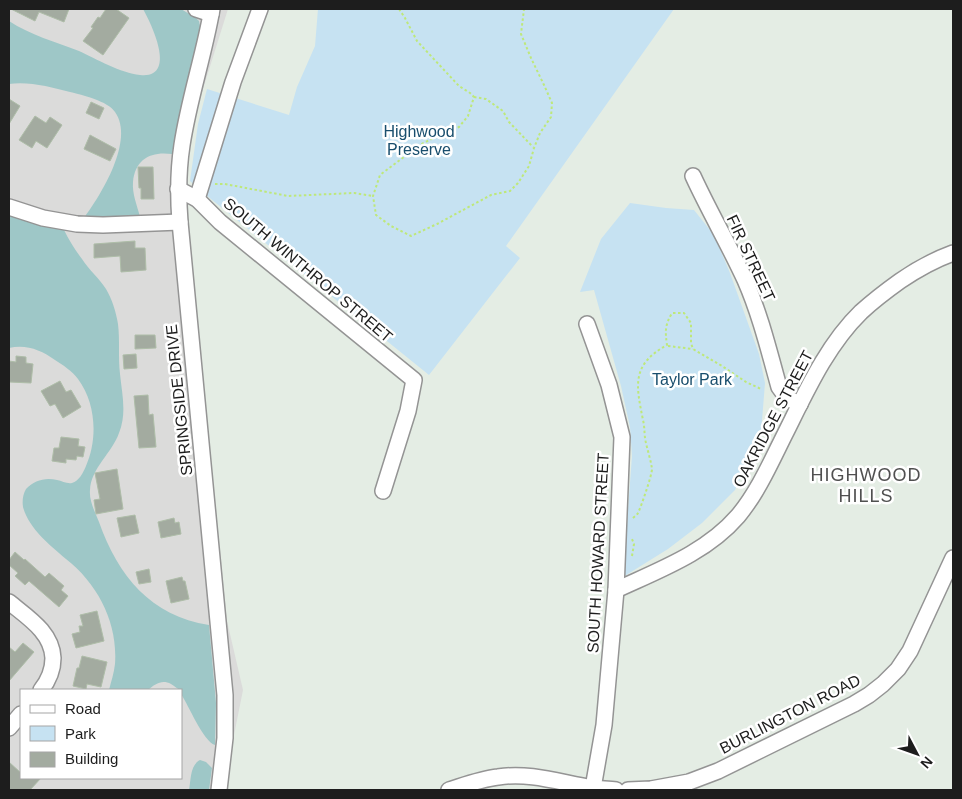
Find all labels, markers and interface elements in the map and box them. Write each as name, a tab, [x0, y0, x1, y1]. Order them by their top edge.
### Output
park label: Highwood Preserve	[383, 123, 455, 158]
street label: SOUTH WINTHROP STREET	[220, 194, 396, 346]
street label: FIR STREET	[724, 212, 779, 304]
street label: SPRINGSIDE DRIVE	[163, 324, 195, 476]
street label: OAKRIDGE STREET	[730, 348, 816, 490]
park label: Taylor Park	[652, 371, 733, 388]
street label: SOUTH HOWARD STREET	[584, 452, 612, 653]
district label: HIGHWOOD HILLS	[811, 465, 922, 506]
street label: BURLINGTON ROAD	[717, 671, 863, 757]
legend	[20, 689, 182, 779]
text: Road	[65, 700, 101, 717]
text: Park	[65, 725, 96, 742]
north arrow	[892, 729, 942, 779]
text: Building	[65, 750, 118, 767]
text: N	[917, 753, 936, 772]

